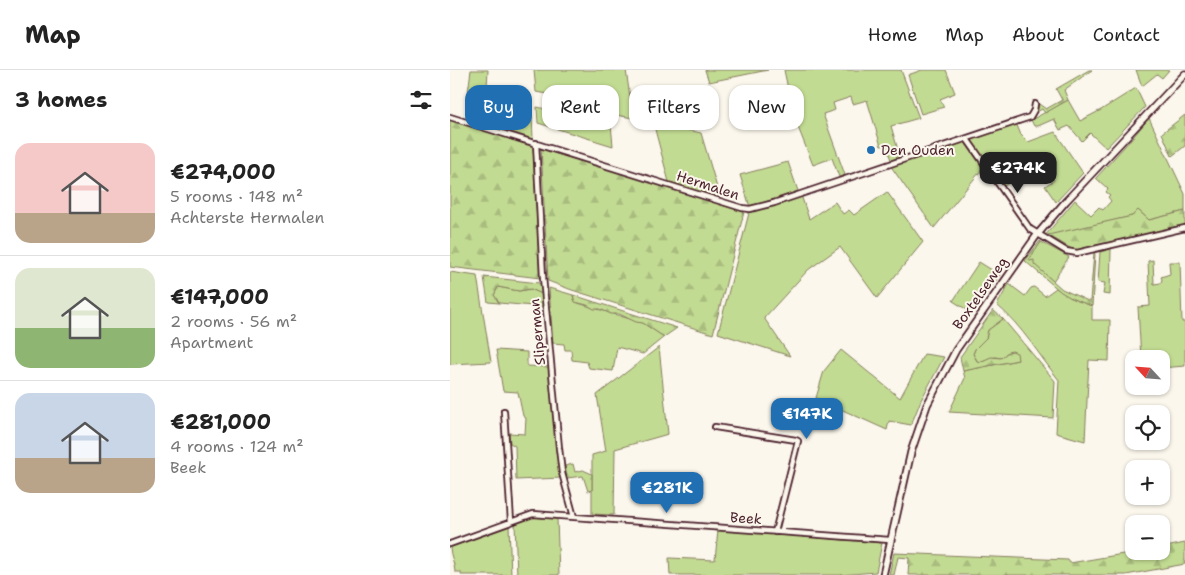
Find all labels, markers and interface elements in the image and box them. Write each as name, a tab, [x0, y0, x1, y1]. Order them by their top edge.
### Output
text: Map	[25, 19, 81, 51]
text: Home	[868, 23, 917, 47]
text: Map	[945, 23, 984, 47]
text: About	[1012, 23, 1065, 47]
text: Contact	[1093, 23, 1160, 47]
chip: Buy	[465, 85, 532, 130]
chip: Rent	[542, 85, 619, 130]
chip: Filters	[629, 85, 719, 130]
chip: New	[729, 85, 804, 130]
text: 3 homes	[15, 86, 107, 114]
icon: filters	[407, 86, 435, 114]
place label: Den Ouden	[881, 141, 955, 159]
marker: Den Ouden	[865, 144, 877, 156]
pin: €274K	[983, 152, 1053, 194]
text: €274K	[991, 157, 1045, 178]
text: €274,000	[170, 158, 276, 186]
icon: home	[55, 163, 115, 223]
street label: Hermalen	[674, 166, 742, 204]
text: 5 rooms · 148 m²	[170, 186, 303, 207]
text: Achterste Hermalen	[170, 207, 324, 228]
street label: Boxtelseweg	[948, 253, 1012, 333]
text: €147,000	[170, 283, 269, 311]
icon: home	[55, 288, 115, 348]
street label: Sliperman	[525, 298, 549, 366]
text: 2 rooms · 56 m²	[170, 311, 297, 332]
text: Apartment	[170, 332, 253, 353]
north arrow	[1125, 350, 1170, 395]
map controls	[1125, 350, 1170, 560]
pin: €147K	[772, 398, 842, 440]
text: €147K	[782, 403, 832, 424]
button: locate	[1125, 405, 1170, 450]
text: €281,000	[170, 408, 271, 436]
icon: home	[55, 413, 115, 473]
text: 4 rooms · 124 m²	[170, 436, 304, 457]
text: Beek	[170, 457, 206, 478]
button: +	[1125, 460, 1170, 505]
pin: €281K	[632, 472, 702, 514]
text: €281K	[641, 477, 693, 498]
street label: Beek	[730, 508, 762, 528]
button: −	[1125, 515, 1170, 560]

